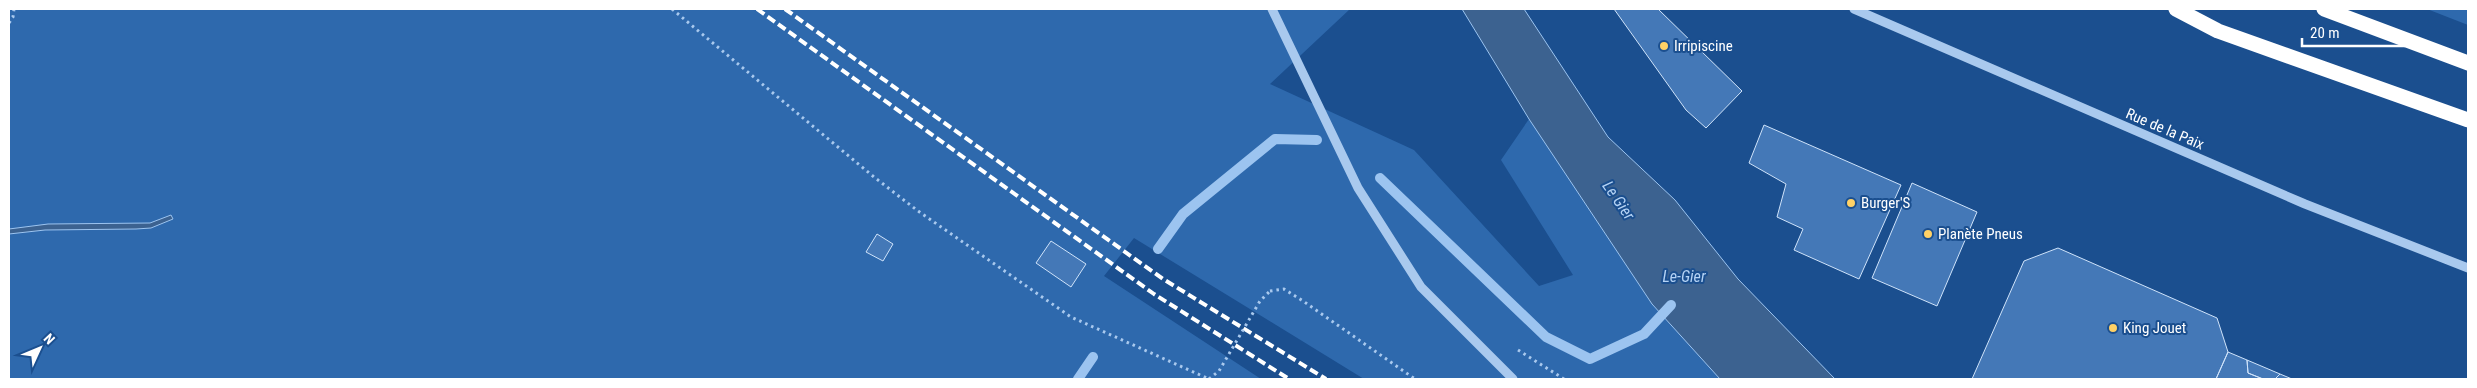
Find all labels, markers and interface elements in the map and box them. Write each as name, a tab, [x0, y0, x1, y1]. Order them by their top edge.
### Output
scale bar	[2302, 15, 2404, 47]
text: 20 m	[2310, 24, 2340, 42]
place label: Irripiscine	[1674, 37, 1733, 55]
marker: Irripiscine	[1658, 40, 1670, 52]
street label: Rue de la Paix	[2123, 104, 2207, 154]
water label: Le Gier	[1598, 177, 1639, 224]
place label: Burger'S	[1861, 194, 1911, 212]
marker: Burger'S	[1845, 197, 1857, 209]
place label: Planète Pneus	[1938, 225, 2023, 243]
marker: Planète Pneus	[1922, 228, 1934, 240]
water label: Le-Gier	[1662, 267, 1707, 286]
place label: King Jouet	[2123, 319, 2186, 337]
marker: King Jouet	[2107, 322, 2119, 334]
north arrow	[15, 323, 65, 373]
text: N	[41, 330, 58, 348]

